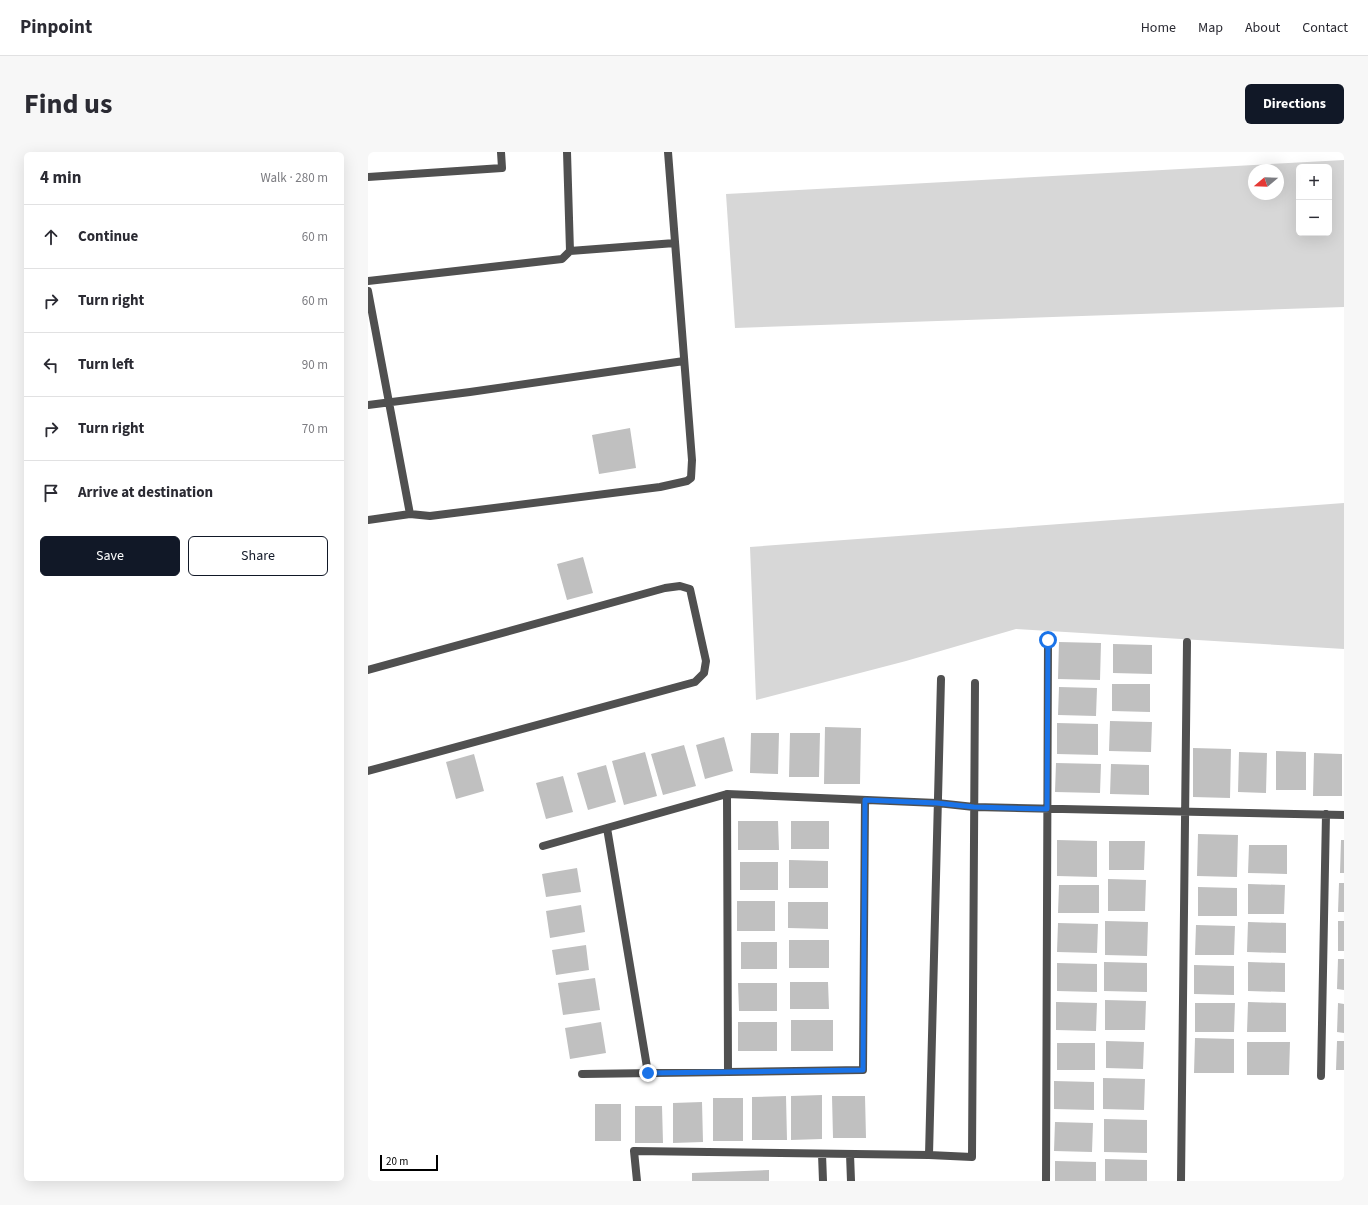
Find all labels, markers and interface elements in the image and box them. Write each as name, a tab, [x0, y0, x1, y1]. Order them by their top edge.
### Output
text: Pinpoint	[20, 14, 92, 41]
text: Home	[1141, 18, 1176, 38]
text: Map	[1198, 18, 1223, 38]
text: About	[1245, 18, 1280, 38]
text: Contact	[1302, 18, 1348, 38]
text: Find us	[24, 84, 112, 124]
button: Directions	[1245, 84, 1344, 124]
north arrow	[1248, 164, 1284, 200]
map controls	[1296, 164, 1332, 236]
button: +	[1296, 164, 1332, 200]
text: 4 min	[40, 166, 81, 190]
text: Walk · 280 m	[260, 169, 328, 187]
button: −	[1296, 200, 1332, 236]
icon: ahead	[40, 226, 62, 248]
text: Continue	[78, 226, 138, 247]
text: 60 m	[302, 228, 328, 246]
icon: right	[40, 290, 62, 312]
text: Turn right	[78, 290, 144, 311]
text: 60 m	[302, 292, 328, 310]
icon: left	[40, 354, 62, 376]
text: Turn left	[78, 354, 134, 375]
text: 90 m	[302, 356, 328, 374]
icon: right	[40, 418, 62, 440]
text: Turn right	[78, 418, 144, 439]
text: 70 m	[302, 420, 328, 438]
icon: arrive	[40, 482, 62, 504]
text: Arrive at destination	[78, 482, 213, 503]
button: Save	[40, 536, 180, 576]
button: Share	[188, 536, 328, 576]
route start	[1039, 631, 1057, 649]
route end	[639, 1064, 657, 1082]
scale bar	[380, 1153, 438, 1172]
text: 20 m	[386, 1154, 408, 1169]

